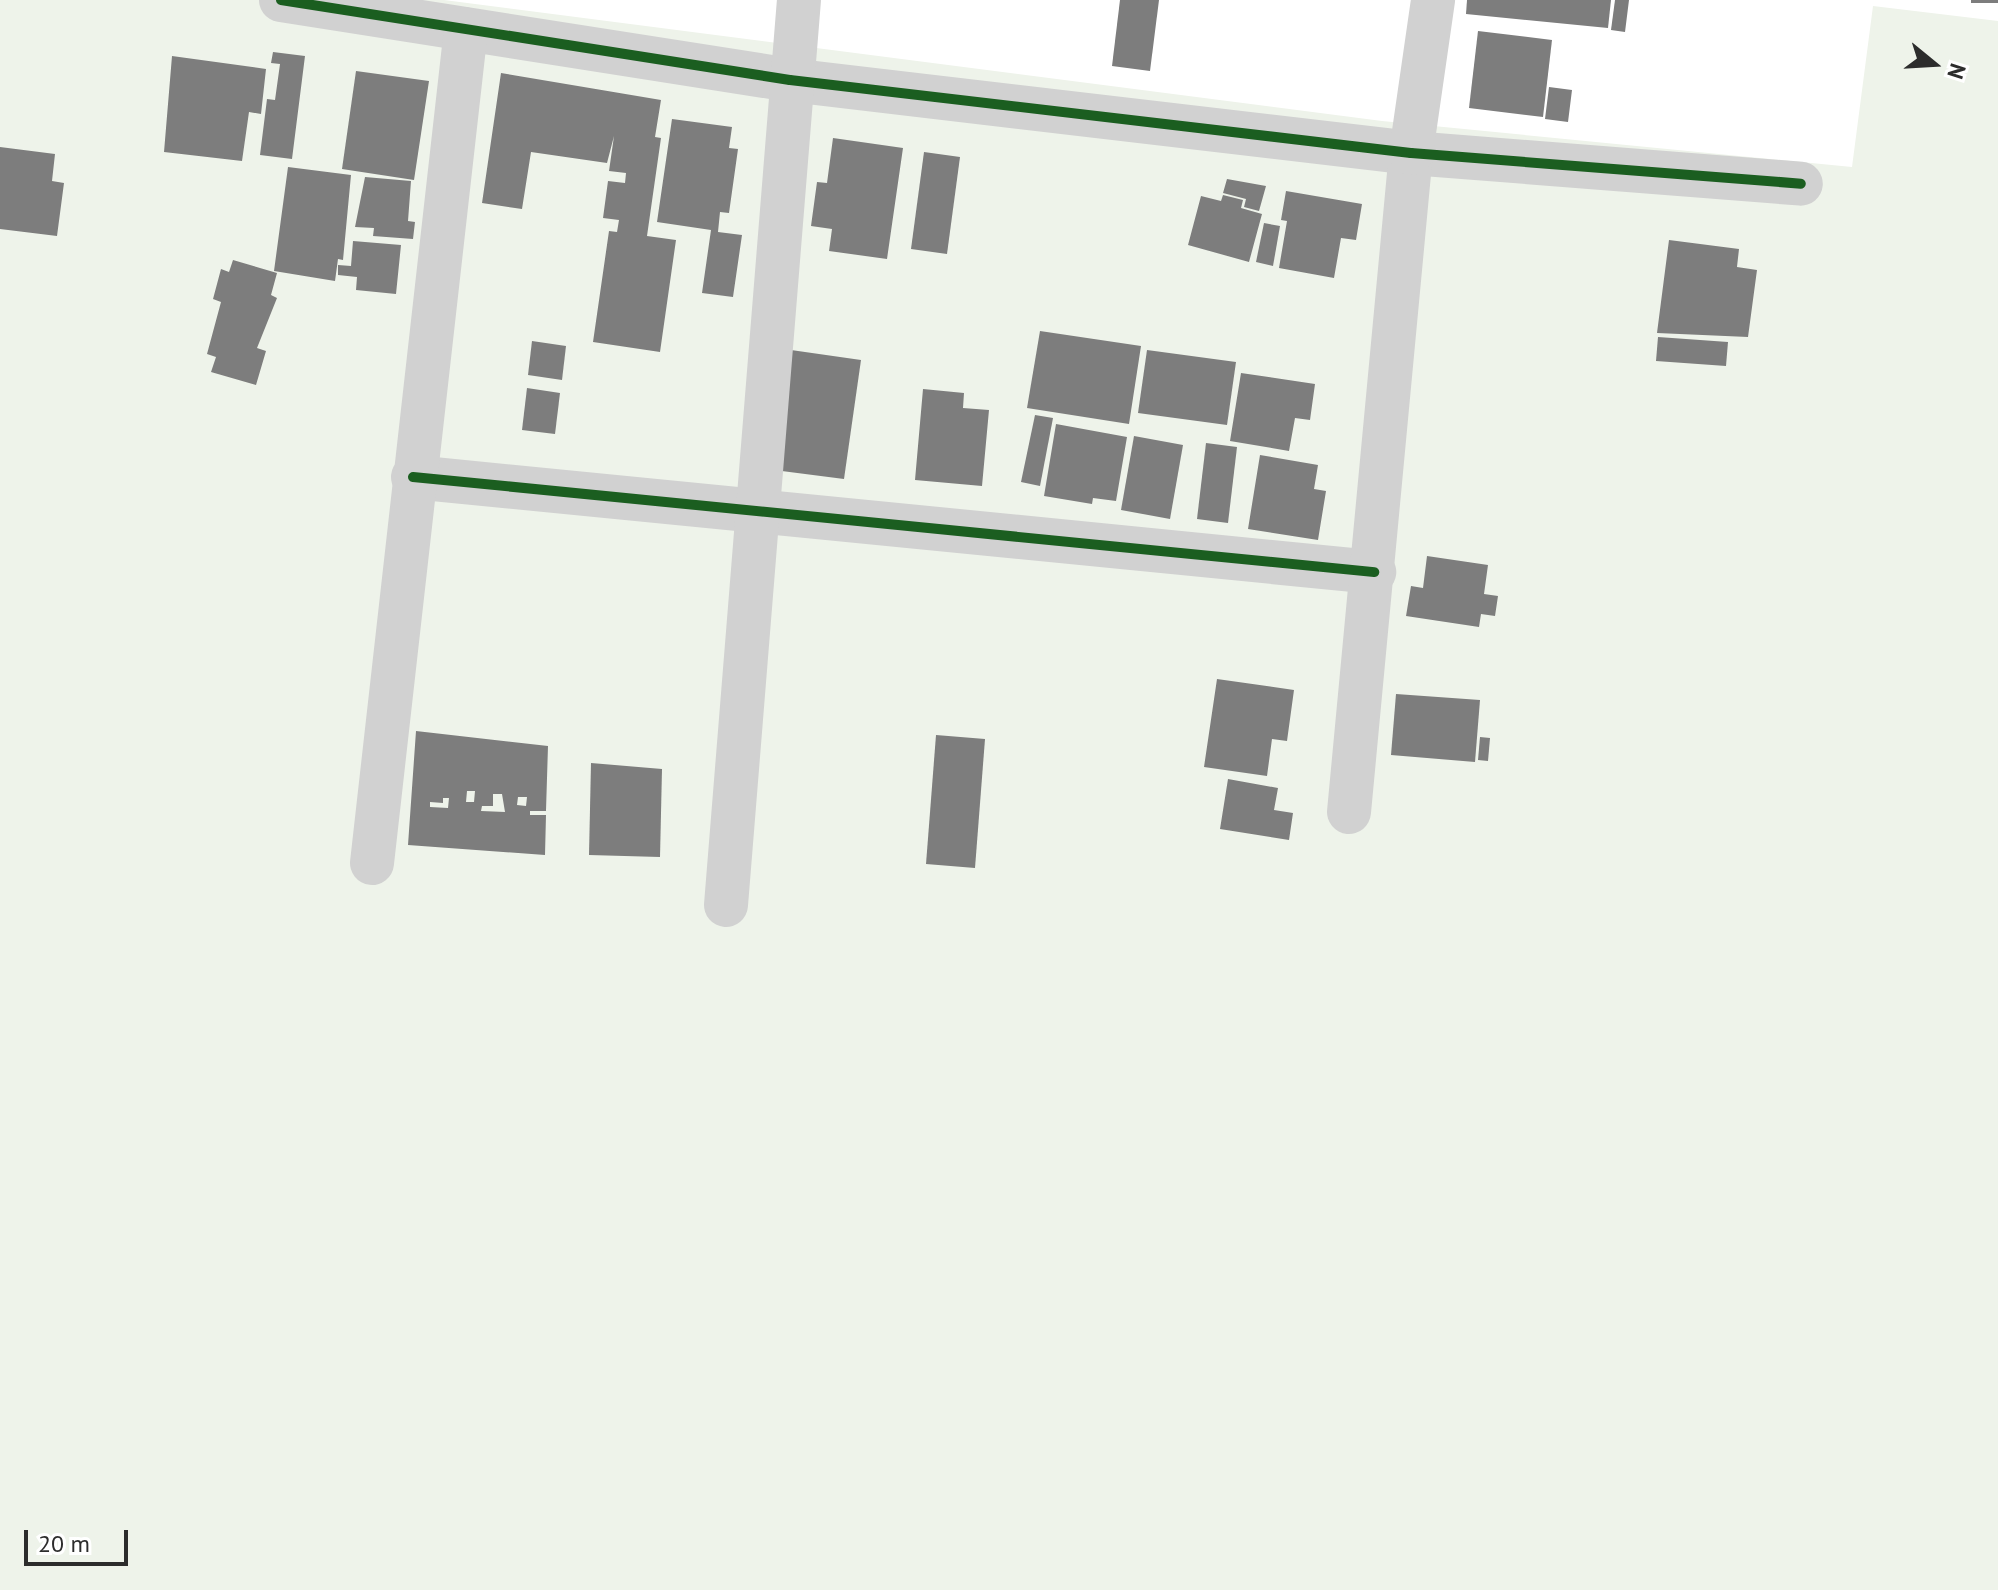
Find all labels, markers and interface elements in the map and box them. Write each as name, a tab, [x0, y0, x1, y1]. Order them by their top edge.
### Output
north arrow	[1894, 24, 1974, 104]
text: N	[1941, 60, 1972, 83]
scale bar	[28, 1514, 132, 1564]
text: 20 m	[38, 1528, 90, 1559]

